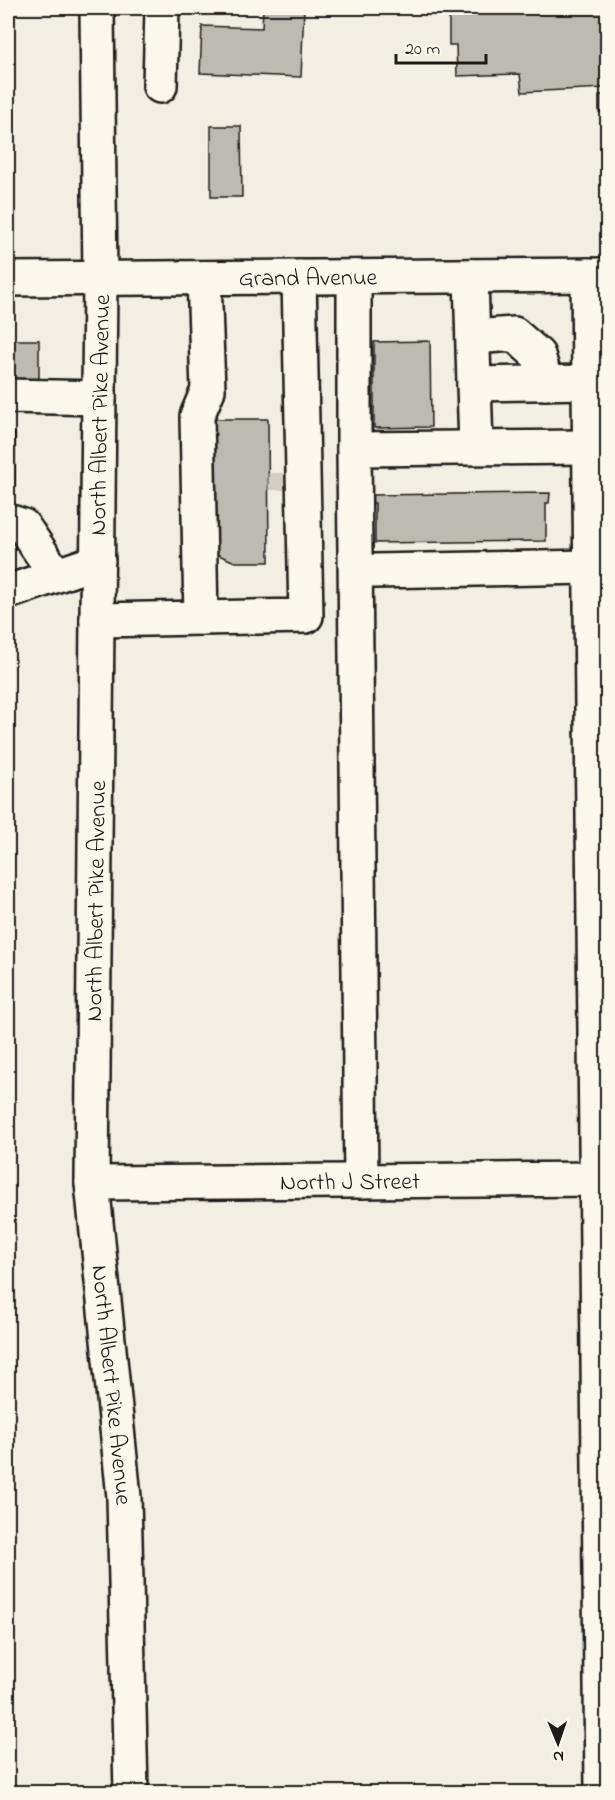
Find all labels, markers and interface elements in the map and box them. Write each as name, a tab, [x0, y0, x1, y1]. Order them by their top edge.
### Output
scale bar	[396, 27, 486, 65]
text: 20 m	[405, 37, 440, 63]
street label: Grand Avenue	[239, 262, 378, 297]
street label: North Albert Pike Avenue	[82, 294, 121, 536]
street label: North Albert Pike Avenue	[78, 780, 117, 1022]
street label: North J Street	[280, 1165, 420, 1202]
street label: North Albert Pike Avenue	[80, 1263, 139, 1506]
north arrow	[528, 1713, 588, 1773]
text: N	[552, 1744, 564, 1768]

